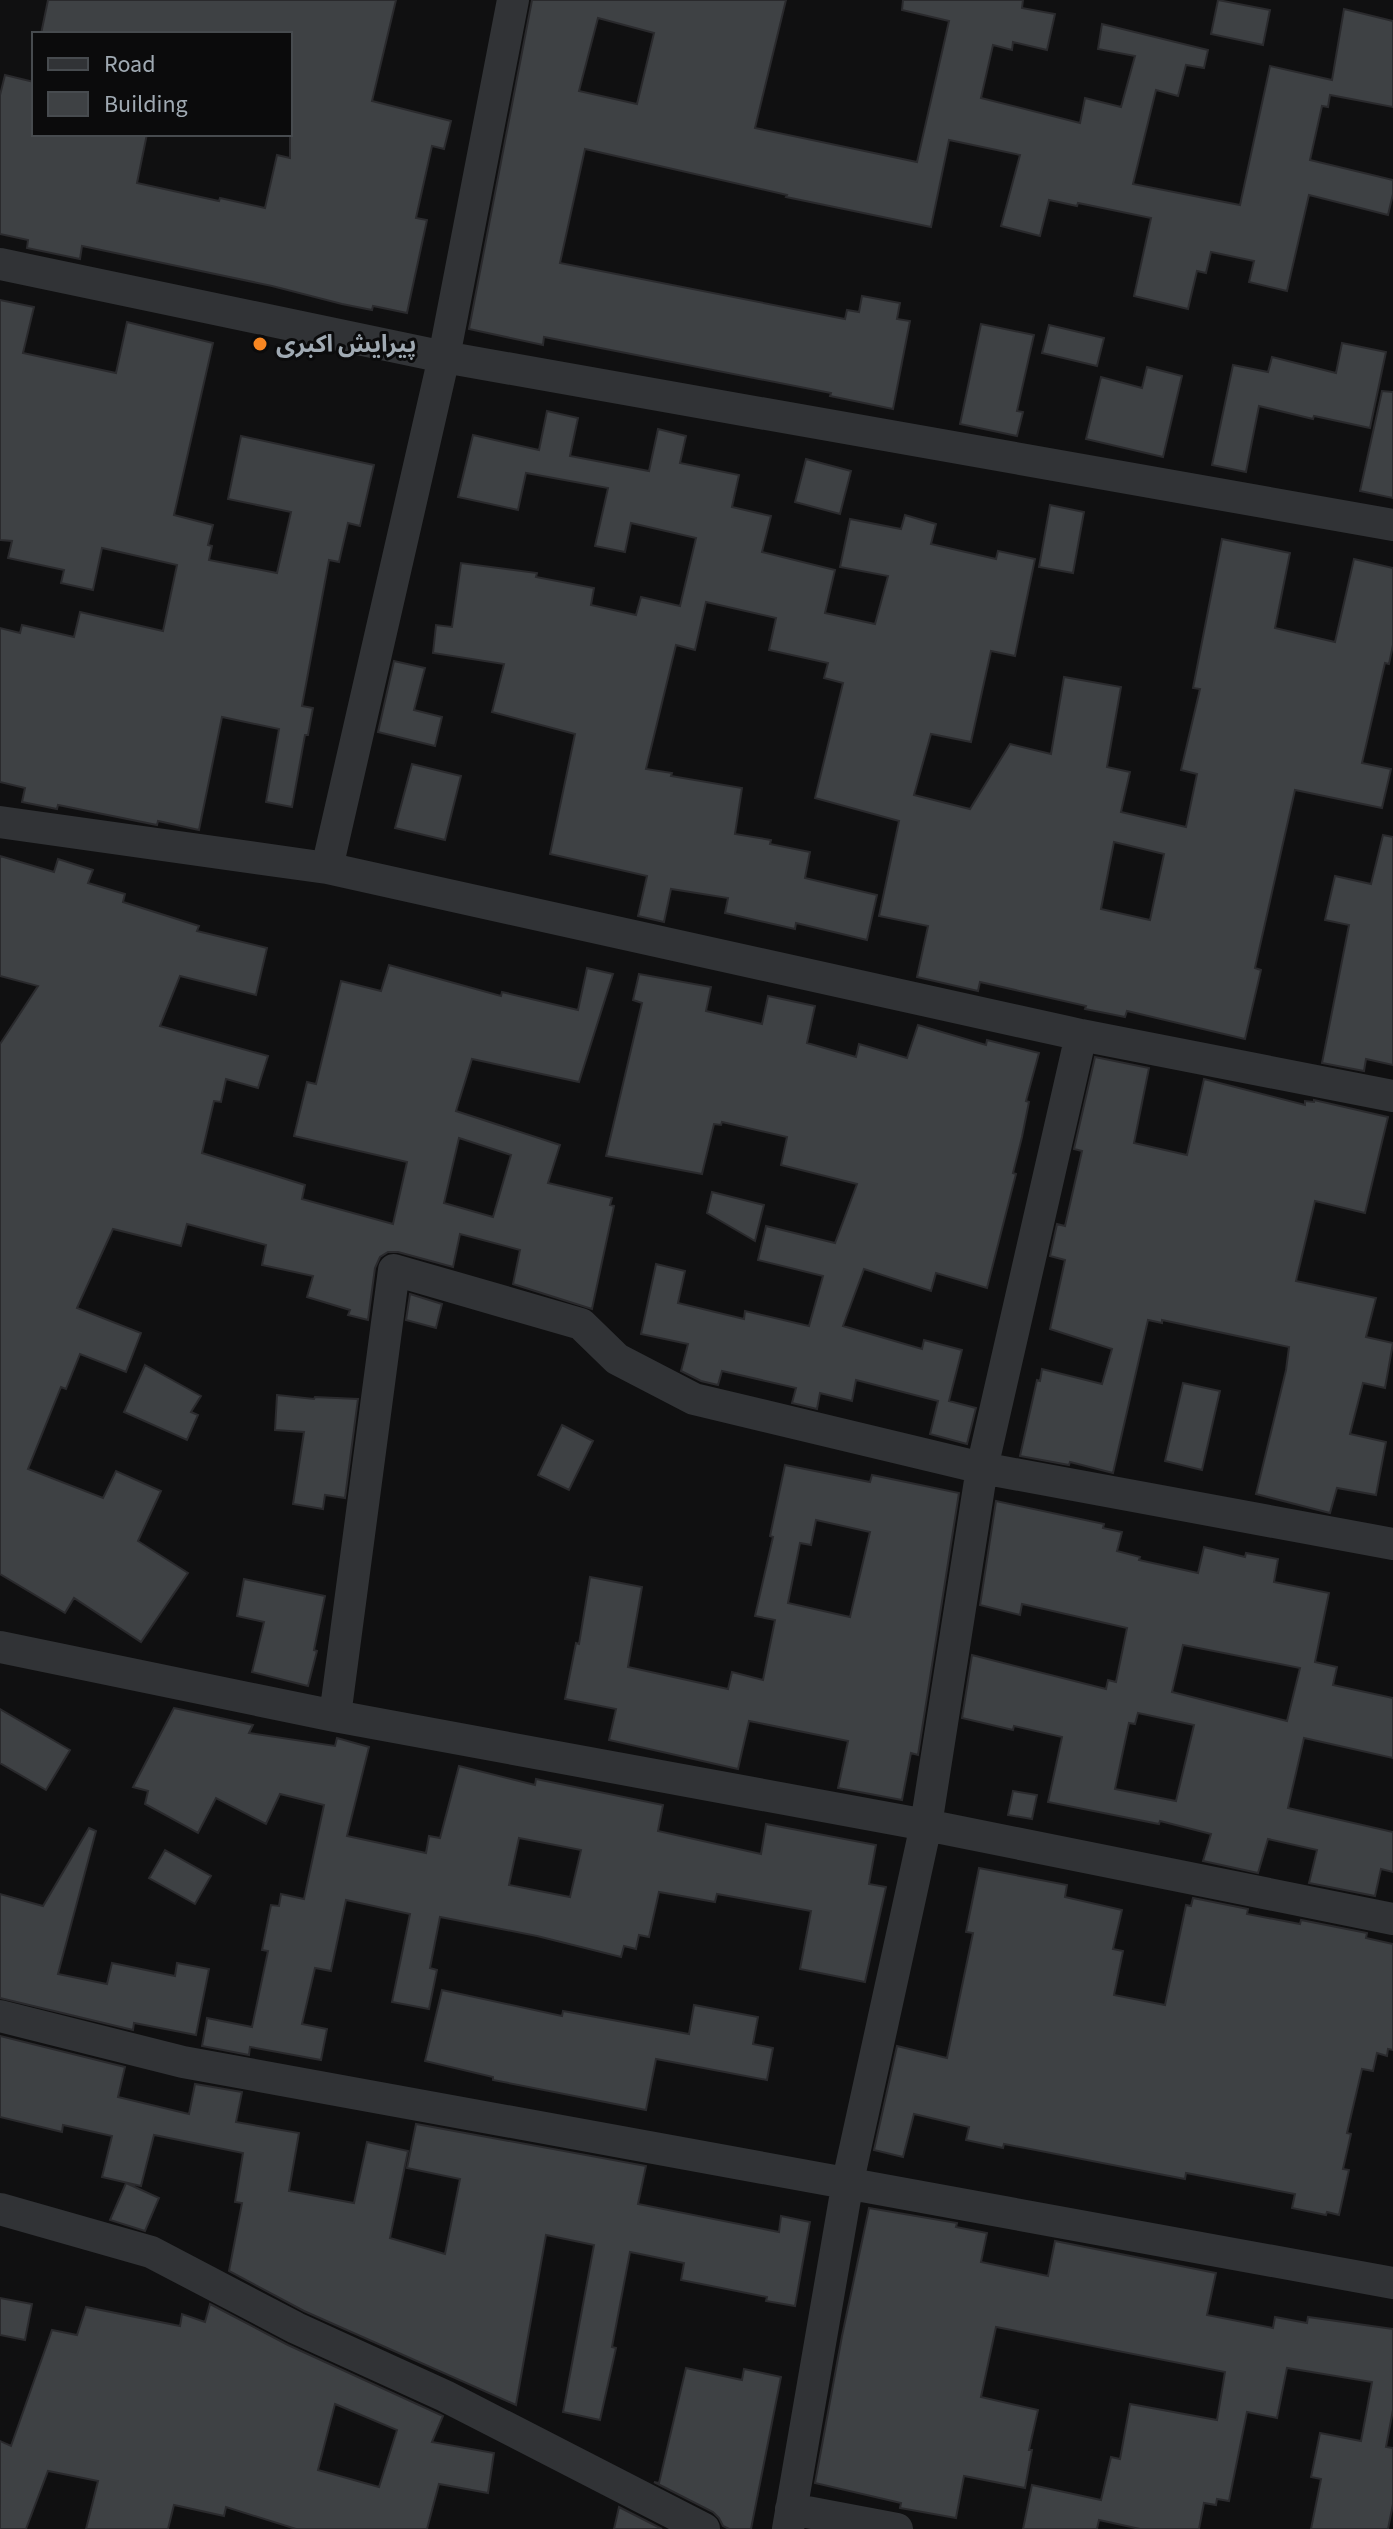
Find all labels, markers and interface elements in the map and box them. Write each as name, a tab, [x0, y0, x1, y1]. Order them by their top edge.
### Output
legend	[32, 32, 292, 136]
text: Road	[104, 47, 156, 82]
text: Building	[104, 87, 188, 122]
place label: پیرایش اکبری	[276, 327, 416, 362]
marker: پیرایش اکبری	[251, 335, 269, 353]

